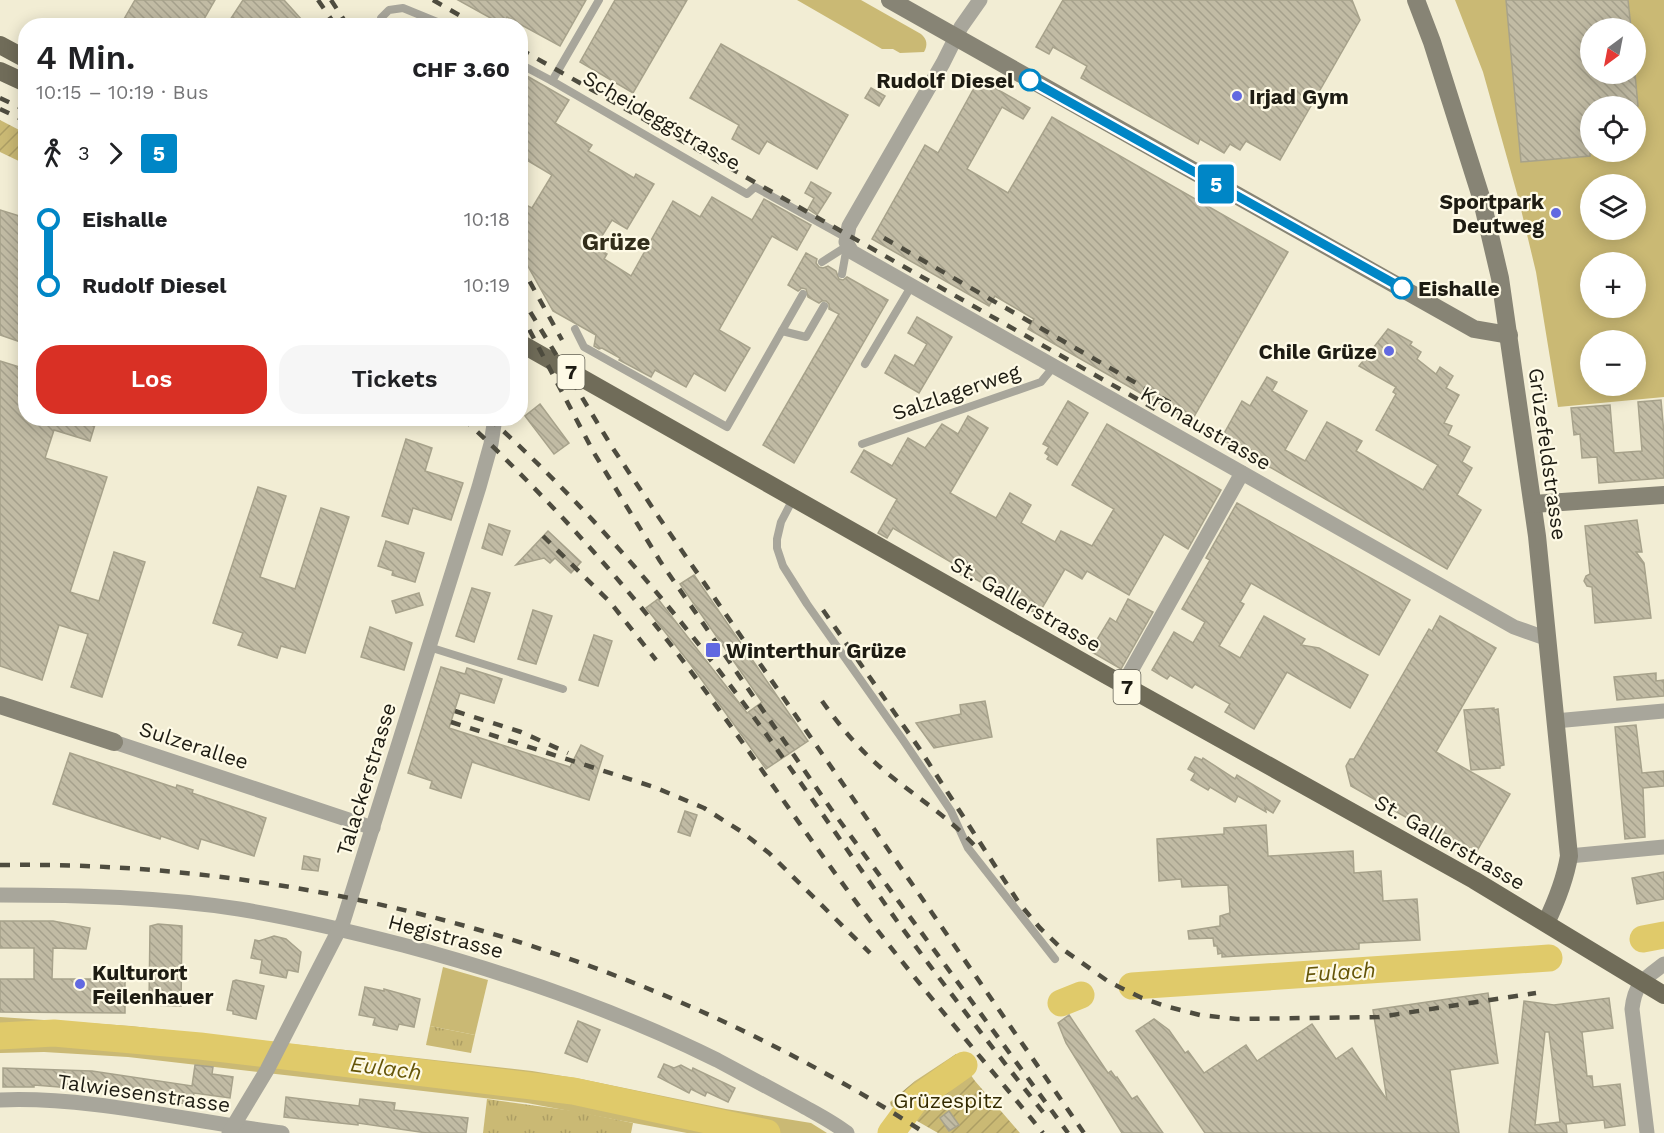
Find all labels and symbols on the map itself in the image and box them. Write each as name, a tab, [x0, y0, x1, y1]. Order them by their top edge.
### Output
north arrow	[1580, 18, 1646, 84]
street label: Scheideggstrasse	[579, 65, 745, 175]
place label: Rudolf Diesel	[876, 68, 1014, 93]
marker: Rudolf Diesel	[1019, 69, 1041, 91]
place label: Irjad Gym	[1249, 84, 1349, 109]
marker: Irjad Gym	[1230, 89, 1244, 103]
line badge: 5	[1196, 164, 1236, 204]
place label: Sportpark Deutweg	[1439, 189, 1545, 238]
marker: Sportpark Deutweg	[1549, 206, 1563, 220]
district label: Grüze	[582, 228, 650, 256]
place label: Eishalle	[1418, 276, 1500, 301]
marker: Eishalle	[1391, 277, 1413, 299]
place label: Chile Grüze	[1258, 339, 1377, 364]
marker: Chile Grüze	[1382, 344, 1396, 358]
road number: 7	[558, 355, 584, 389]
street label: Salzlagerweg	[889, 358, 1024, 426]
street label: Grüzefeldstrasse	[1524, 366, 1572, 542]
street label: Kronaustrasse	[1136, 380, 1276, 476]
street label: St. Gallerstrasse	[946, 551, 1106, 657]
place label: Winterthur Grüze	[726, 638, 906, 663]
marker: Winterthur Grüze	[704, 641, 722, 659]
road number: 7	[1114, 670, 1140, 704]
street label: Talackerstrasse	[331, 700, 401, 858]
street label: Sulzerallee	[136, 716, 252, 774]
street label: St. Gallerstrasse	[1370, 789, 1530, 895]
street label: Hegistrasse	[386, 909, 506, 963]
water label: Eulach	[1303, 957, 1377, 987]
place label: Kulturort Feilenhauer	[92, 960, 214, 1009]
marker: Kulturort Feilenhauer	[73, 977, 87, 991]
water label: Eulach	[349, 1051, 423, 1085]
street label: Talwiesenstrasse	[56, 1068, 232, 1118]
park label: Grüzespitz	[893, 1088, 1003, 1113]

